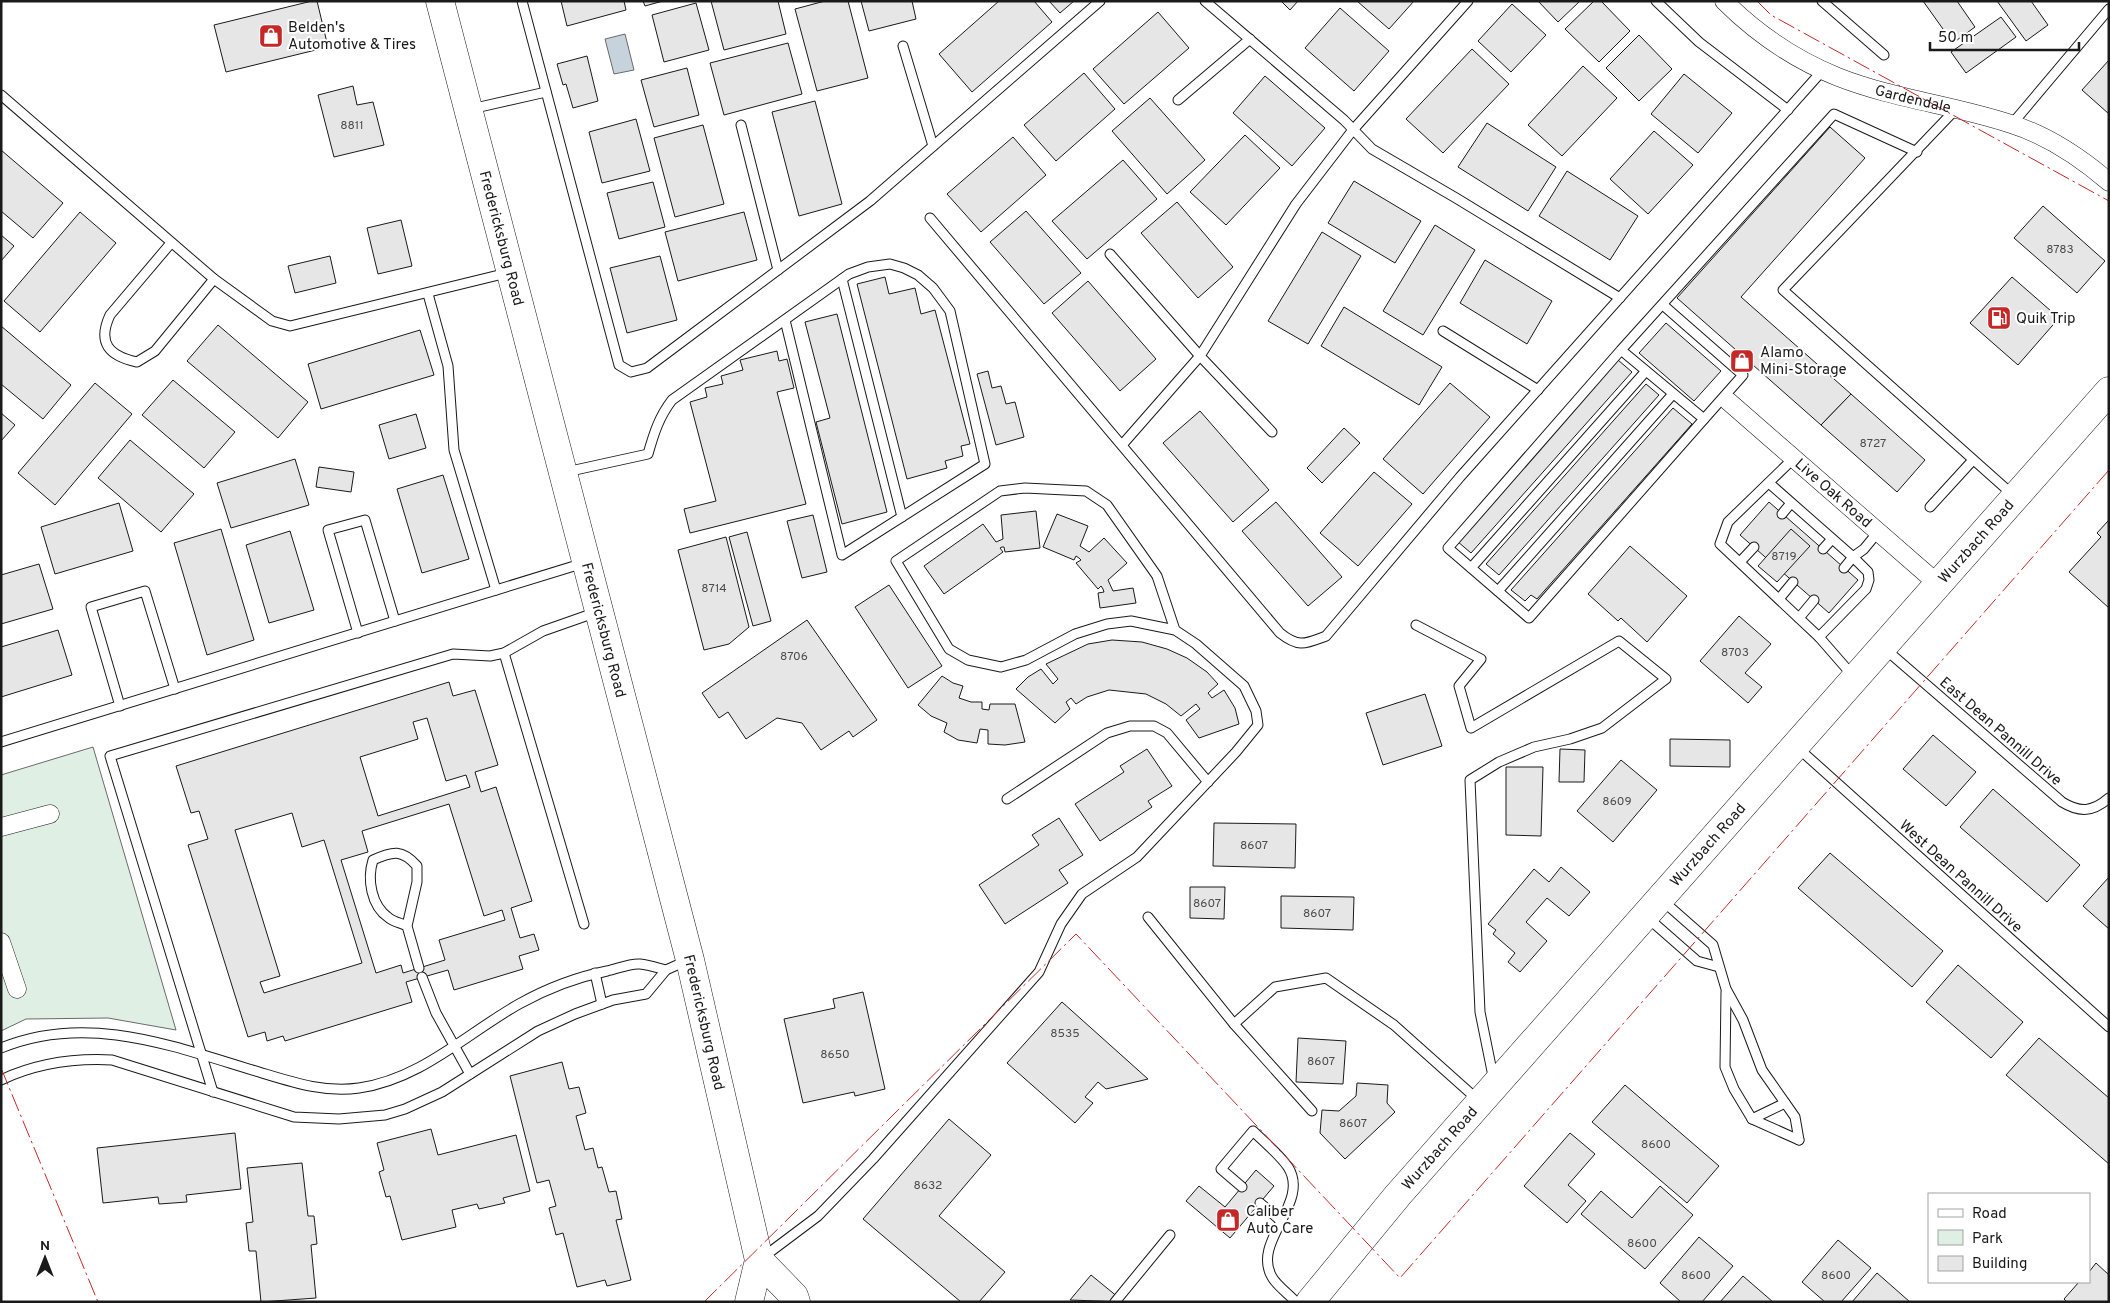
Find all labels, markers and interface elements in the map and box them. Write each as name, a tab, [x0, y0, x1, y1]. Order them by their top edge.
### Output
place label: Belden's Automotive & Tires	[288, 19, 416, 55]
scale bar	[1930, 20, 2079, 52]
shop icon: Belden's Automotive & Tires	[258, 23, 284, 49]
text: 50 m	[1938, 29, 1973, 48]
street label: Gardendale	[1872, 82, 1952, 118]
house number: 8811	[340, 118, 364, 134]
street label: Fredericksburg Road	[474, 169, 527, 308]
house number: 8783	[2046, 242, 2074, 258]
fuel station icon: Quik Trip	[1986, 305, 2012, 331]
place label: Quik Trip	[2016, 310, 2076, 329]
place label: Alamo Mini-Storage	[1760, 344, 1847, 380]
shop icon: Alamo Mini-Storage	[1729, 348, 1755, 374]
house number: 8727	[1860, 436, 1886, 452]
street label: Live Oak Road	[1790, 455, 1875, 533]
street label: Wurzbach Road	[1935, 497, 2019, 588]
house number: 8719	[1771, 549, 1797, 565]
street label: Fredericksburg Road	[576, 561, 629, 700]
house number: 8714	[701, 581, 727, 597]
house number: 8703	[1721, 645, 1749, 661]
house number: 8706	[780, 649, 808, 665]
street label: East Dean Pannill Drive	[1935, 674, 2065, 790]
house number: 8609	[1602, 794, 1632, 810]
street label: Wurzbach Road	[1667, 800, 1751, 892]
street label: West Dean Pannill Drive	[1894, 817, 2026, 938]
house number: 8607	[1240, 838, 1268, 854]
house number: 8607	[1193, 896, 1221, 912]
house number: 8607	[1303, 906, 1331, 922]
street label: Fredericksburg Road	[678, 953, 728, 1092]
house number: 8535	[1050, 1026, 1080, 1042]
house number: 8650	[820, 1047, 850, 1063]
house number: 8607	[1307, 1054, 1335, 1070]
street label: Wurzbach Road	[1398, 1103, 1483, 1195]
house number: 8607	[1339, 1116, 1367, 1132]
house number: 8600	[1641, 1137, 1671, 1153]
house number: 8632	[914, 1178, 942, 1194]
legend	[1928, 1193, 2090, 1283]
place label: Caliber Auto Care	[1246, 1203, 1313, 1239]
text: Road	[1972, 1205, 2007, 1224]
shop icon: Caliber Auto Care	[1215, 1207, 1241, 1233]
text: Park	[1972, 1230, 2003, 1249]
north arrow	[20, 1233, 70, 1283]
house number: 8600	[1627, 1236, 1657, 1252]
text: N	[40, 1238, 50, 1255]
text: Building	[1972, 1255, 2027, 1274]
house number: 8600	[1681, 1268, 1711, 1284]
house number: 8600	[1821, 1268, 1851, 1284]

